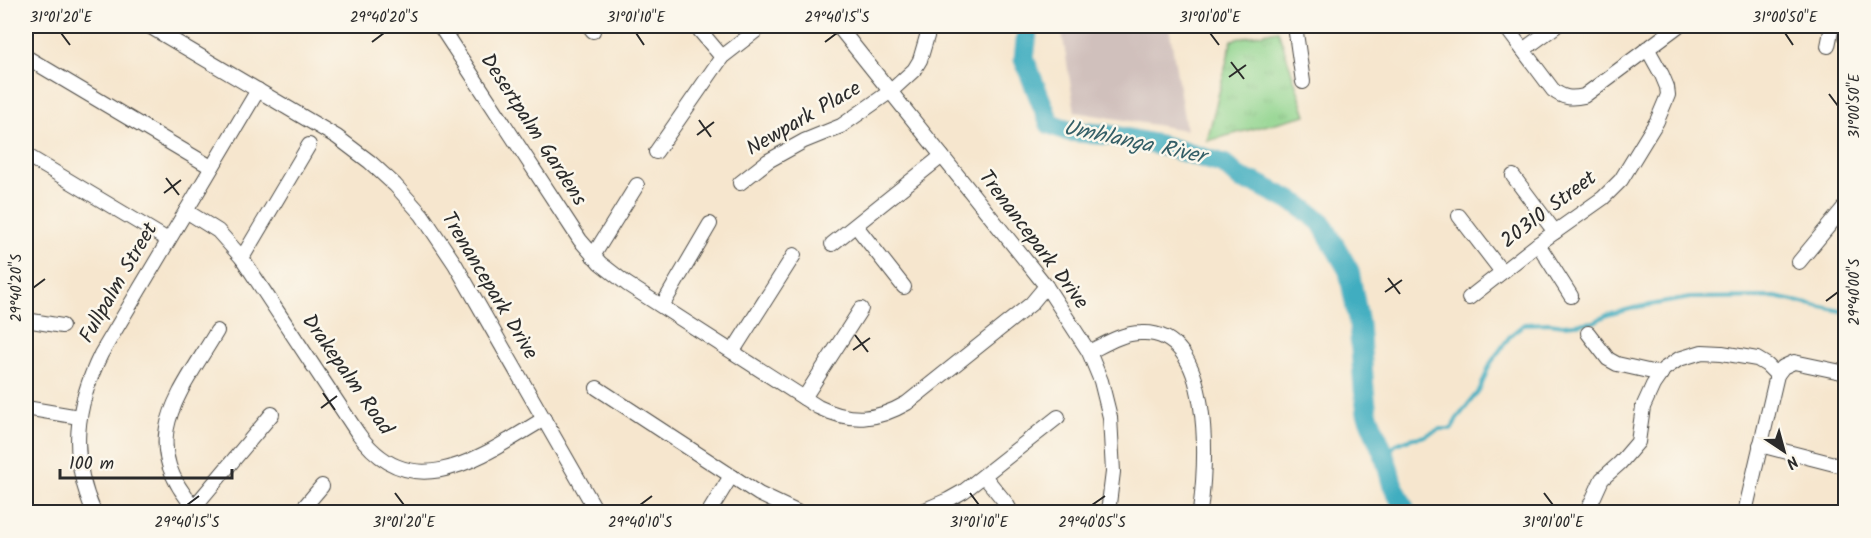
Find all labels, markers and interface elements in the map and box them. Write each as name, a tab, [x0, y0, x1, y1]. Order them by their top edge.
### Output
text: 31°01'20"E	[30, 6, 94, 30]
text: 29°40'20"S	[350, 6, 418, 30]
text: 31°01'10"E	[607, 6, 667, 30]
text: 29°40'15"S	[805, 6, 869, 30]
text: 31°01'00"E	[1179, 6, 1242, 30]
text: 31°00'50"E	[1753, 6, 1819, 30]
street label: Desertpalm Gardens	[471, 47, 595, 213]
street label: Newpark Place	[740, 72, 868, 165]
text: 31°00'50"E	[1843, 72, 1867, 138]
water label: Umhlanga River	[1060, 111, 1213, 176]
street label: 20310 Street	[1494, 162, 1605, 257]
street label: Trenancepark Drive	[969, 163, 1097, 317]
street label: Trenancepark Drive	[432, 206, 547, 367]
street label: Fullpalm Street	[71, 216, 167, 350]
text: 29°40'20"S	[5, 254, 29, 322]
text: 29°40'00"S	[1843, 258, 1867, 326]
street label: Drakepalm Road	[293, 307, 402, 443]
north arrow	[1754, 421, 1814, 481]
scale bar	[60, 442, 232, 480]
text: N	[1780, 449, 1803, 475]
text: 100 m	[69, 450, 114, 479]
text: 29°40'15"S	[155, 511, 219, 535]
text: 31°01'20"E	[373, 511, 437, 535]
text: 29°40'10"S	[608, 511, 672, 535]
text: 31°01'10"E	[950, 511, 1010, 535]
text: 29°40'05"S	[1058, 511, 1126, 535]
text: 31°01'00"E	[1522, 511, 1585, 535]

